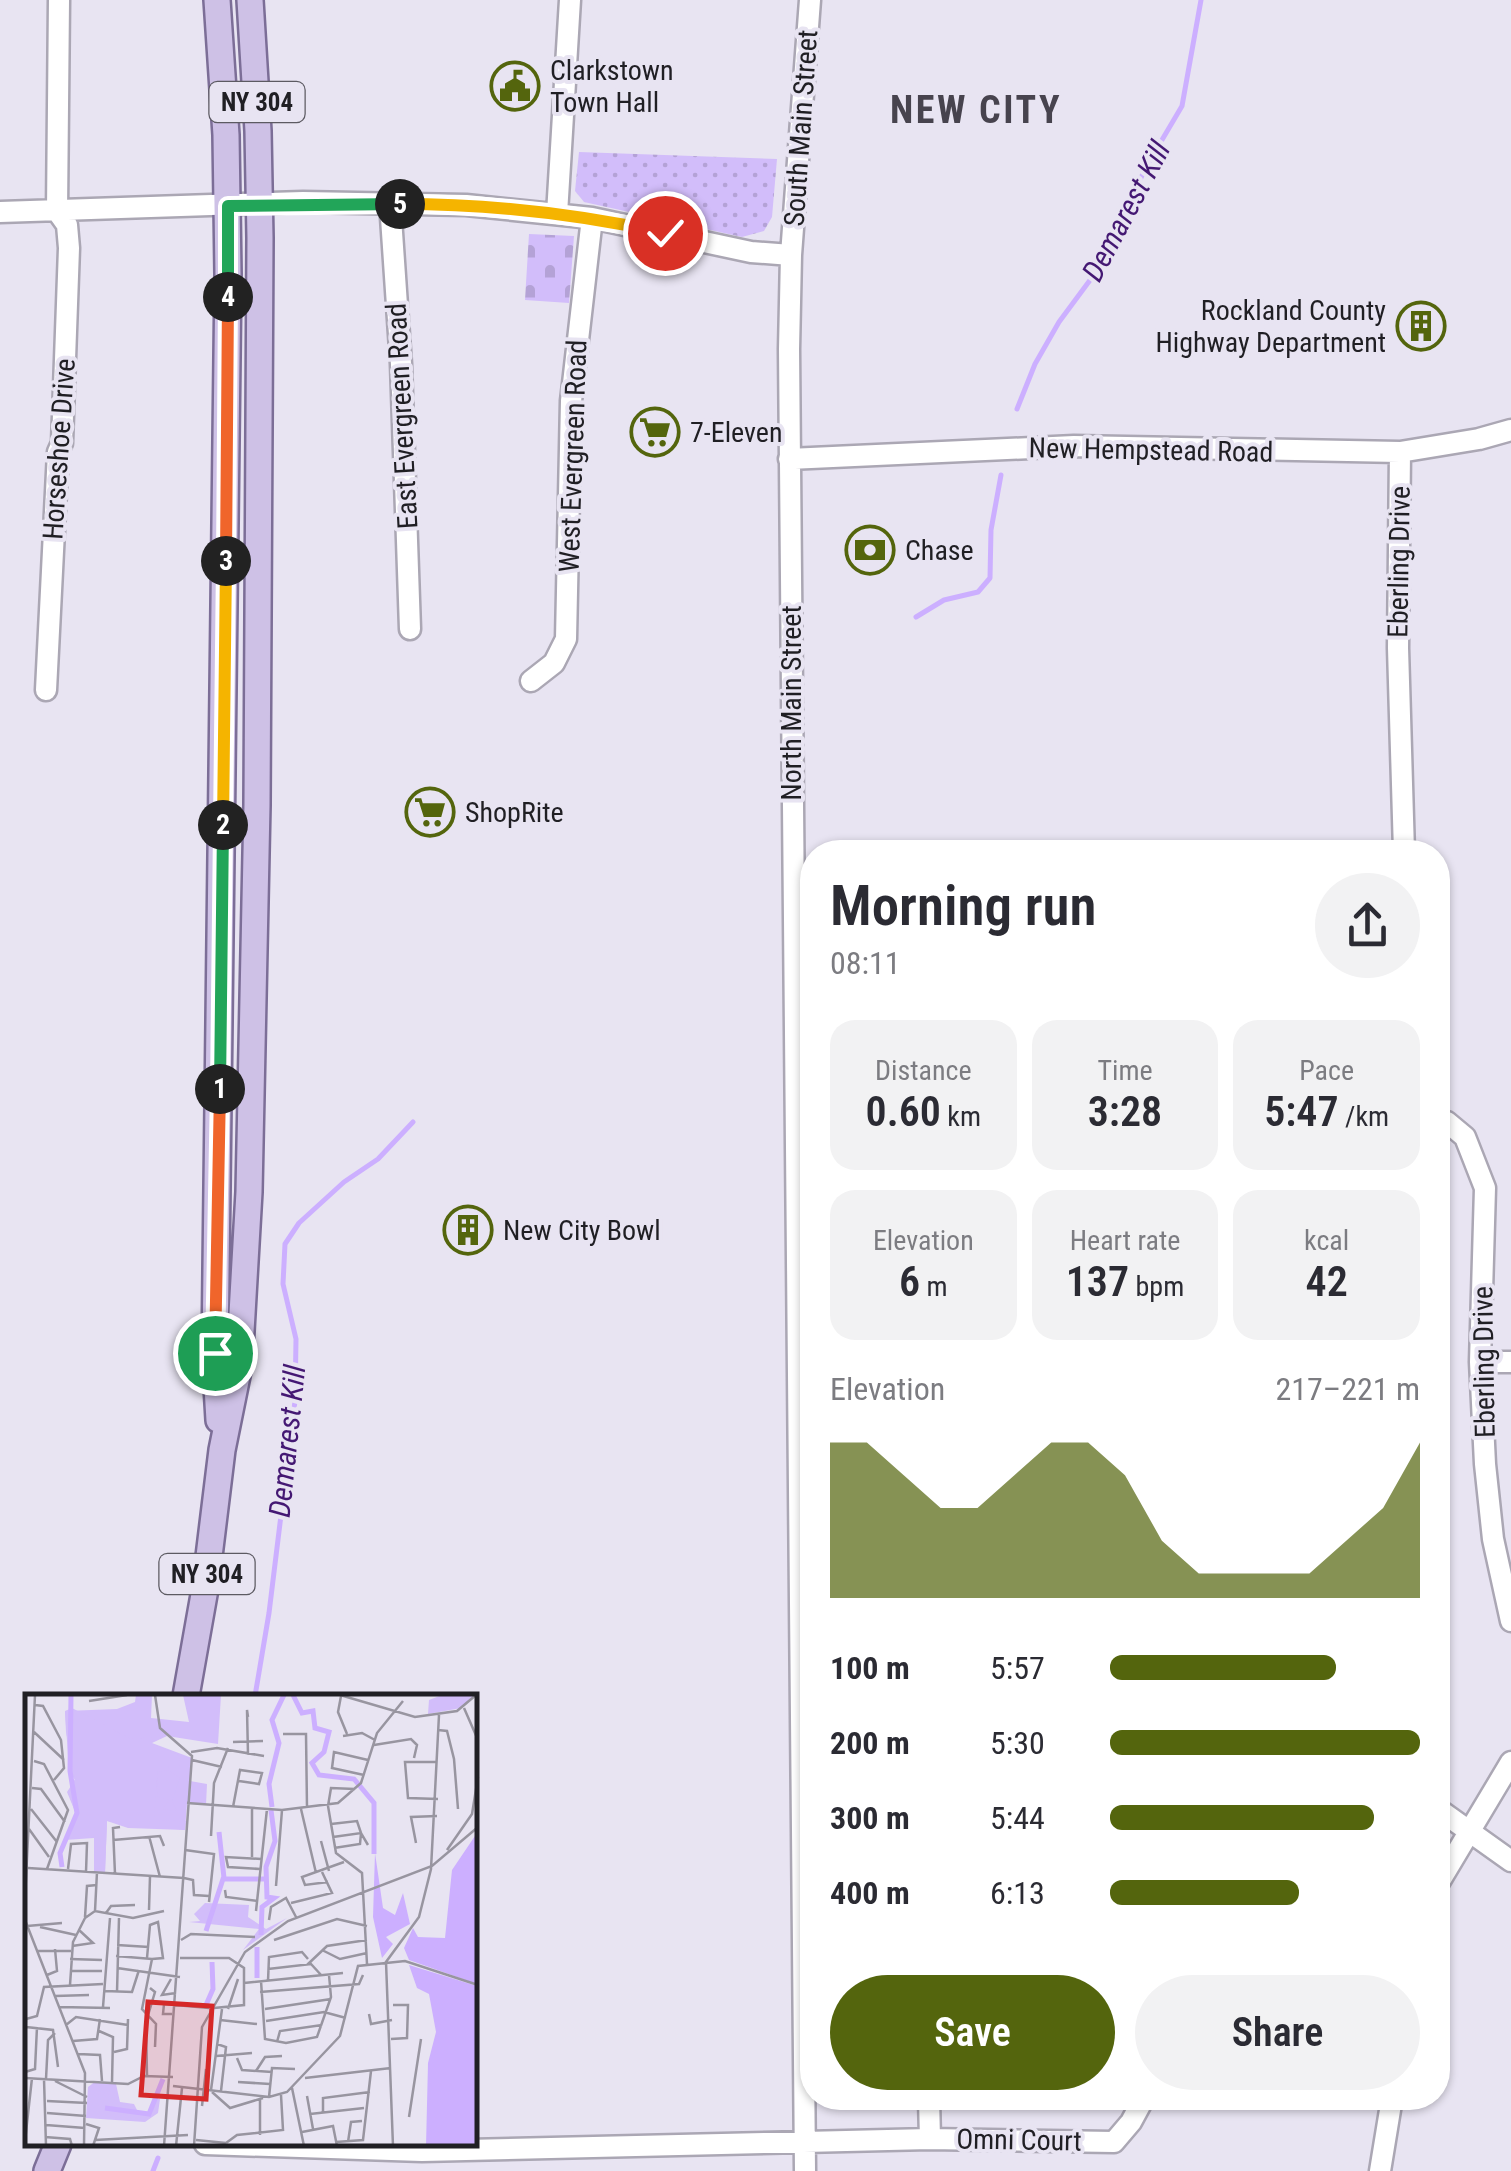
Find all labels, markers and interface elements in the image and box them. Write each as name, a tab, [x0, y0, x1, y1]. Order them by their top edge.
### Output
street label: South Main Street	[778, 29, 824, 227]
place label: Clarkstown Town Hall	[550, 54, 673, 119]
public building icon: Clarkstown Town Hall	[489, 60, 541, 112]
road number: NY 304	[210, 82, 304, 122]
district label: NEW CITY	[890, 88, 1062, 132]
water label: Demarest Kill	[1075, 135, 1178, 287]
pin: 5	[375, 179, 425, 229]
text: 5	[393, 187, 407, 220]
pin	[623, 191, 708, 276]
icon: check	[638, 206, 693, 261]
pin: 4	[203, 272, 253, 322]
text: 4	[221, 280, 235, 313]
place label: Rockland County Highway Department	[1156, 294, 1386, 359]
building icon: Rockland County Highway Department	[1395, 300, 1447, 352]
street label: East Evergreen Road	[380, 302, 424, 530]
street label: West Evergreen Road	[552, 339, 594, 573]
street label: Horseshoe Drive	[36, 357, 82, 541]
supermarket icon: 7-Eleven	[629, 406, 681, 458]
place label: 7-Eleven	[690, 416, 783, 449]
street label: New Hempstead Road	[1028, 431, 1274, 469]
street label: Eberling Drive	[1381, 486, 1417, 638]
bank icon: Chase	[844, 524, 896, 576]
place label: Chase	[905, 534, 974, 567]
pin: 3	[201, 536, 251, 586]
text: 3	[219, 544, 233, 577]
street label: North Main Street	[775, 605, 808, 801]
supermarket icon: ShopRite	[404, 786, 456, 838]
place label: ShopRite	[465, 796, 564, 829]
pin: 2	[198, 800, 248, 850]
text: 2	[216, 808, 230, 841]
button: share	[1315, 873, 1420, 978]
text: Morning run	[830, 874, 1096, 938]
text: 08:11	[830, 944, 901, 982]
text: Distance	[875, 1054, 972, 1087]
text: Time	[1097, 1054, 1153, 1087]
text: Pace	[1299, 1054, 1354, 1087]
pin: 1	[195, 1064, 245, 1114]
text: 1	[213, 1072, 227, 1105]
text: 0.60	[866, 1087, 941, 1136]
text: 3:28	[1088, 1087, 1162, 1136]
text: 5:47	[1264, 1087, 1339, 1136]
text: km	[941, 1100, 981, 1133]
text: /km	[1339, 1100, 1389, 1133]
building icon: New City Bowl	[442, 1204, 494, 1256]
place label: New City Bowl	[503, 1214, 661, 1247]
text: Elevation	[873, 1224, 974, 1257]
text: Heart rate	[1070, 1224, 1180, 1257]
text: kcal	[1304, 1224, 1349, 1257]
text: 6	[899, 1257, 920, 1306]
text: 137	[1066, 1257, 1129, 1306]
text: 42	[1306, 1257, 1348, 1306]
text: m	[920, 1270, 948, 1303]
text: bpm	[1129, 1270, 1184, 1303]
street label: Eberling Drive	[1466, 1286, 1502, 1438]
pin	[173, 1311, 258, 1396]
icon: arrive	[188, 1326, 243, 1381]
water label: Demarest Kill	[262, 1363, 312, 1519]
text: Elevation	[830, 1370, 945, 1408]
text: 217–221 m	[1275, 1370, 1420, 1408]
road number: NY 304	[160, 1554, 254, 1594]
text: 100 m	[830, 1649, 910, 1687]
text: 5:57	[990, 1649, 1045, 1687]
inset map	[25, 1694, 478, 2146]
text: 200 m	[830, 1724, 910, 1762]
text: 5:30	[990, 1724, 1045, 1762]
text: 300 m	[830, 1799, 910, 1837]
text: 5:44	[990, 1799, 1045, 1837]
text: 400 m	[830, 1874, 910, 1912]
text: 6:13	[990, 1874, 1045, 1912]
button: Save	[830, 1975, 1115, 2090]
button: Share	[1135, 1975, 1420, 2090]
street label: Omni Court	[956, 2122, 1082, 2158]

